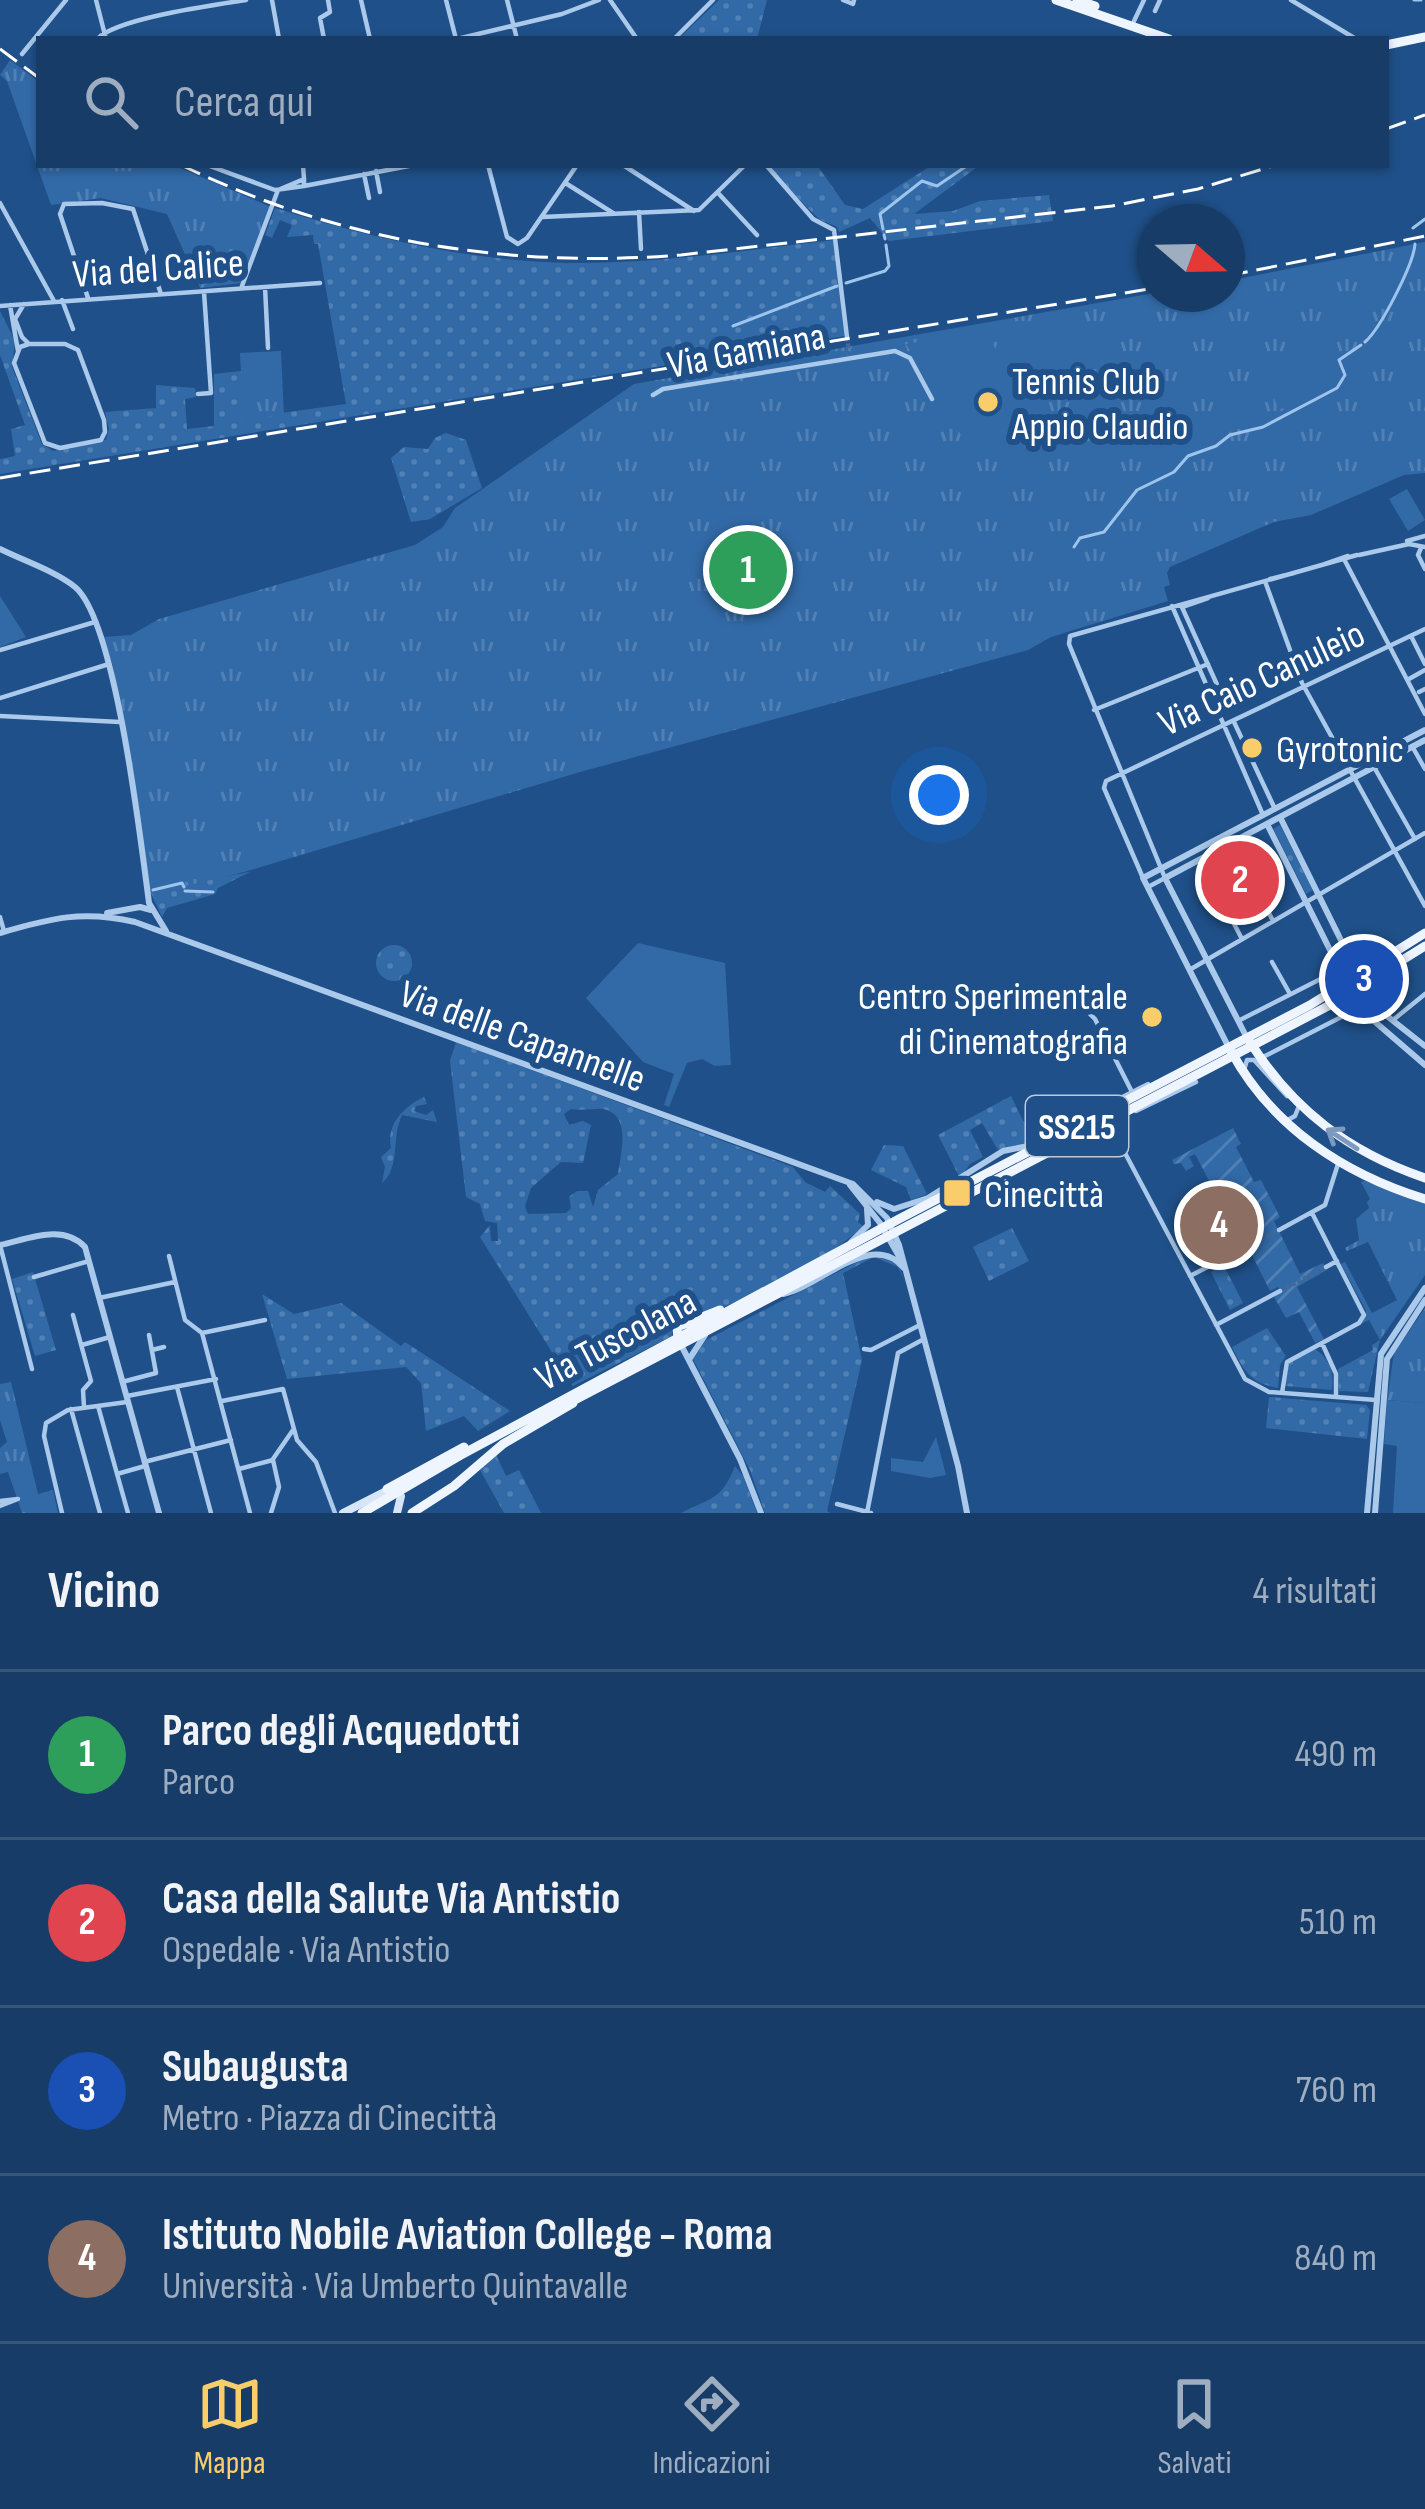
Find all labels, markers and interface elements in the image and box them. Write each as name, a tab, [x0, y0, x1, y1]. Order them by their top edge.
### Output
search box	[36, 36, 1389, 168]
icon: search	[78, 69, 144, 135]
text: Cerca qui	[174, 75, 314, 130]
north arrow	[1137, 204, 1245, 312]
street label: Via del Calice	[71, 240, 245, 299]
street label: Via Gamiana	[664, 313, 829, 390]
place label: Tennis Club Appio Claudio	[1011, 359, 1189, 451]
marker: Tennis Club Appio Claudio	[975, 389, 1001, 415]
pin: 1	[709, 525, 787, 615]
street label: Via Caio Canuleio	[1152, 611, 1372, 747]
place label: Gyrotonic	[1276, 727, 1404, 774]
marker: Gyrotonic	[1239, 735, 1265, 761]
your location	[909, 765, 969, 825]
pin: 2	[1201, 835, 1279, 925]
pin: 3	[1325, 934, 1403, 1024]
street label: Via delle Capannelle	[393, 971, 651, 1104]
place label: Centro Sperimentale di Cinematografia	[858, 974, 1128, 1066]
marker: Centro Sperimentale di Cinematografia	[1139, 1004, 1165, 1030]
road number: SS215	[1026, 1096, 1128, 1156]
one-way arrow	[1326, 1127, 1360, 1152]
place label: Cinecittà	[984, 1172, 1104, 1219]
marker: Cinecittà	[941, 1177, 973, 1209]
pin: 4	[1180, 1180, 1258, 1270]
street label: Via Tuscolana	[528, 1278, 704, 1402]
text: Vicino	[48, 1561, 160, 1622]
text: 4 risultati	[1253, 1568, 1377, 1615]
text: Parco degli Acquedotti	[162, 1704, 520, 1759]
text: 1	[79, 1731, 95, 1778]
text: 490 m	[1295, 1731, 1377, 1778]
text: Parco	[162, 1759, 235, 1806]
text: Casa della Salute Via Antistio	[162, 1872, 620, 1927]
text: 2	[78, 1899, 96, 1946]
text: 510 m	[1299, 1899, 1377, 1946]
text: Ospedale · Via Antistio	[162, 1927, 450, 1974]
text: Subaugusta	[162, 2040, 349, 2095]
text: 3	[78, 2067, 96, 2114]
text: 760 m	[1296, 2067, 1377, 2114]
text: Metro · Piazza di Cinecittà	[162, 2095, 497, 2142]
text: Istituto Nobile Aviation College - Roma	[162, 2208, 773, 2263]
text: 4	[78, 2235, 96, 2282]
text: 840 m	[1294, 2235, 1377, 2282]
text: Università · Via Umberto Quintavalle	[162, 2263, 628, 2310]
tab: Mappa	[193, 2371, 266, 2483]
tab: Indicazioni	[653, 2371, 771, 2483]
tab: Salvati	[1157, 2371, 1232, 2483]

